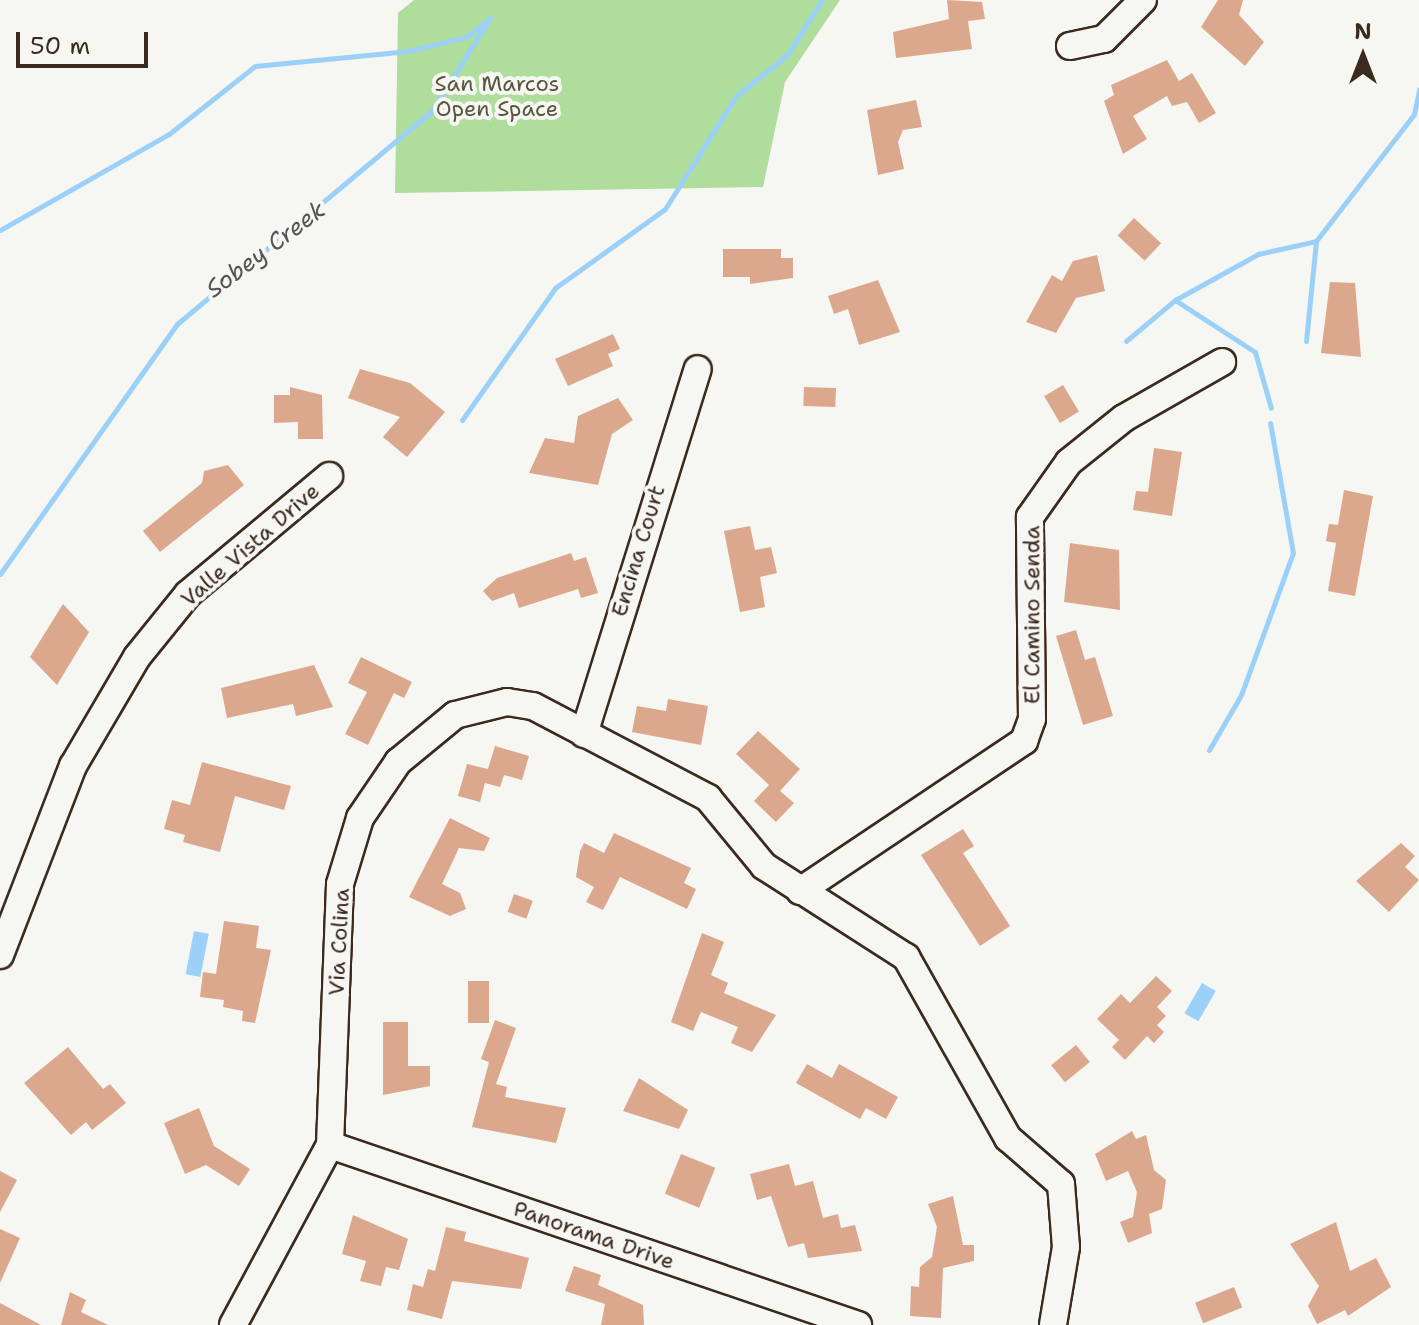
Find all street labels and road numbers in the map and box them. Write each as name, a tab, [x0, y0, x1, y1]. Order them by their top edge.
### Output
street label: Valle Vista Drive	[175, 478, 325, 612]
street label: Encina Court	[606, 482, 670, 620]
street label: El Camino Senda	[1019, 526, 1045, 704]
street label: Via Colina	[323, 888, 355, 996]
street label: Panorama Drive	[510, 1195, 678, 1275]

